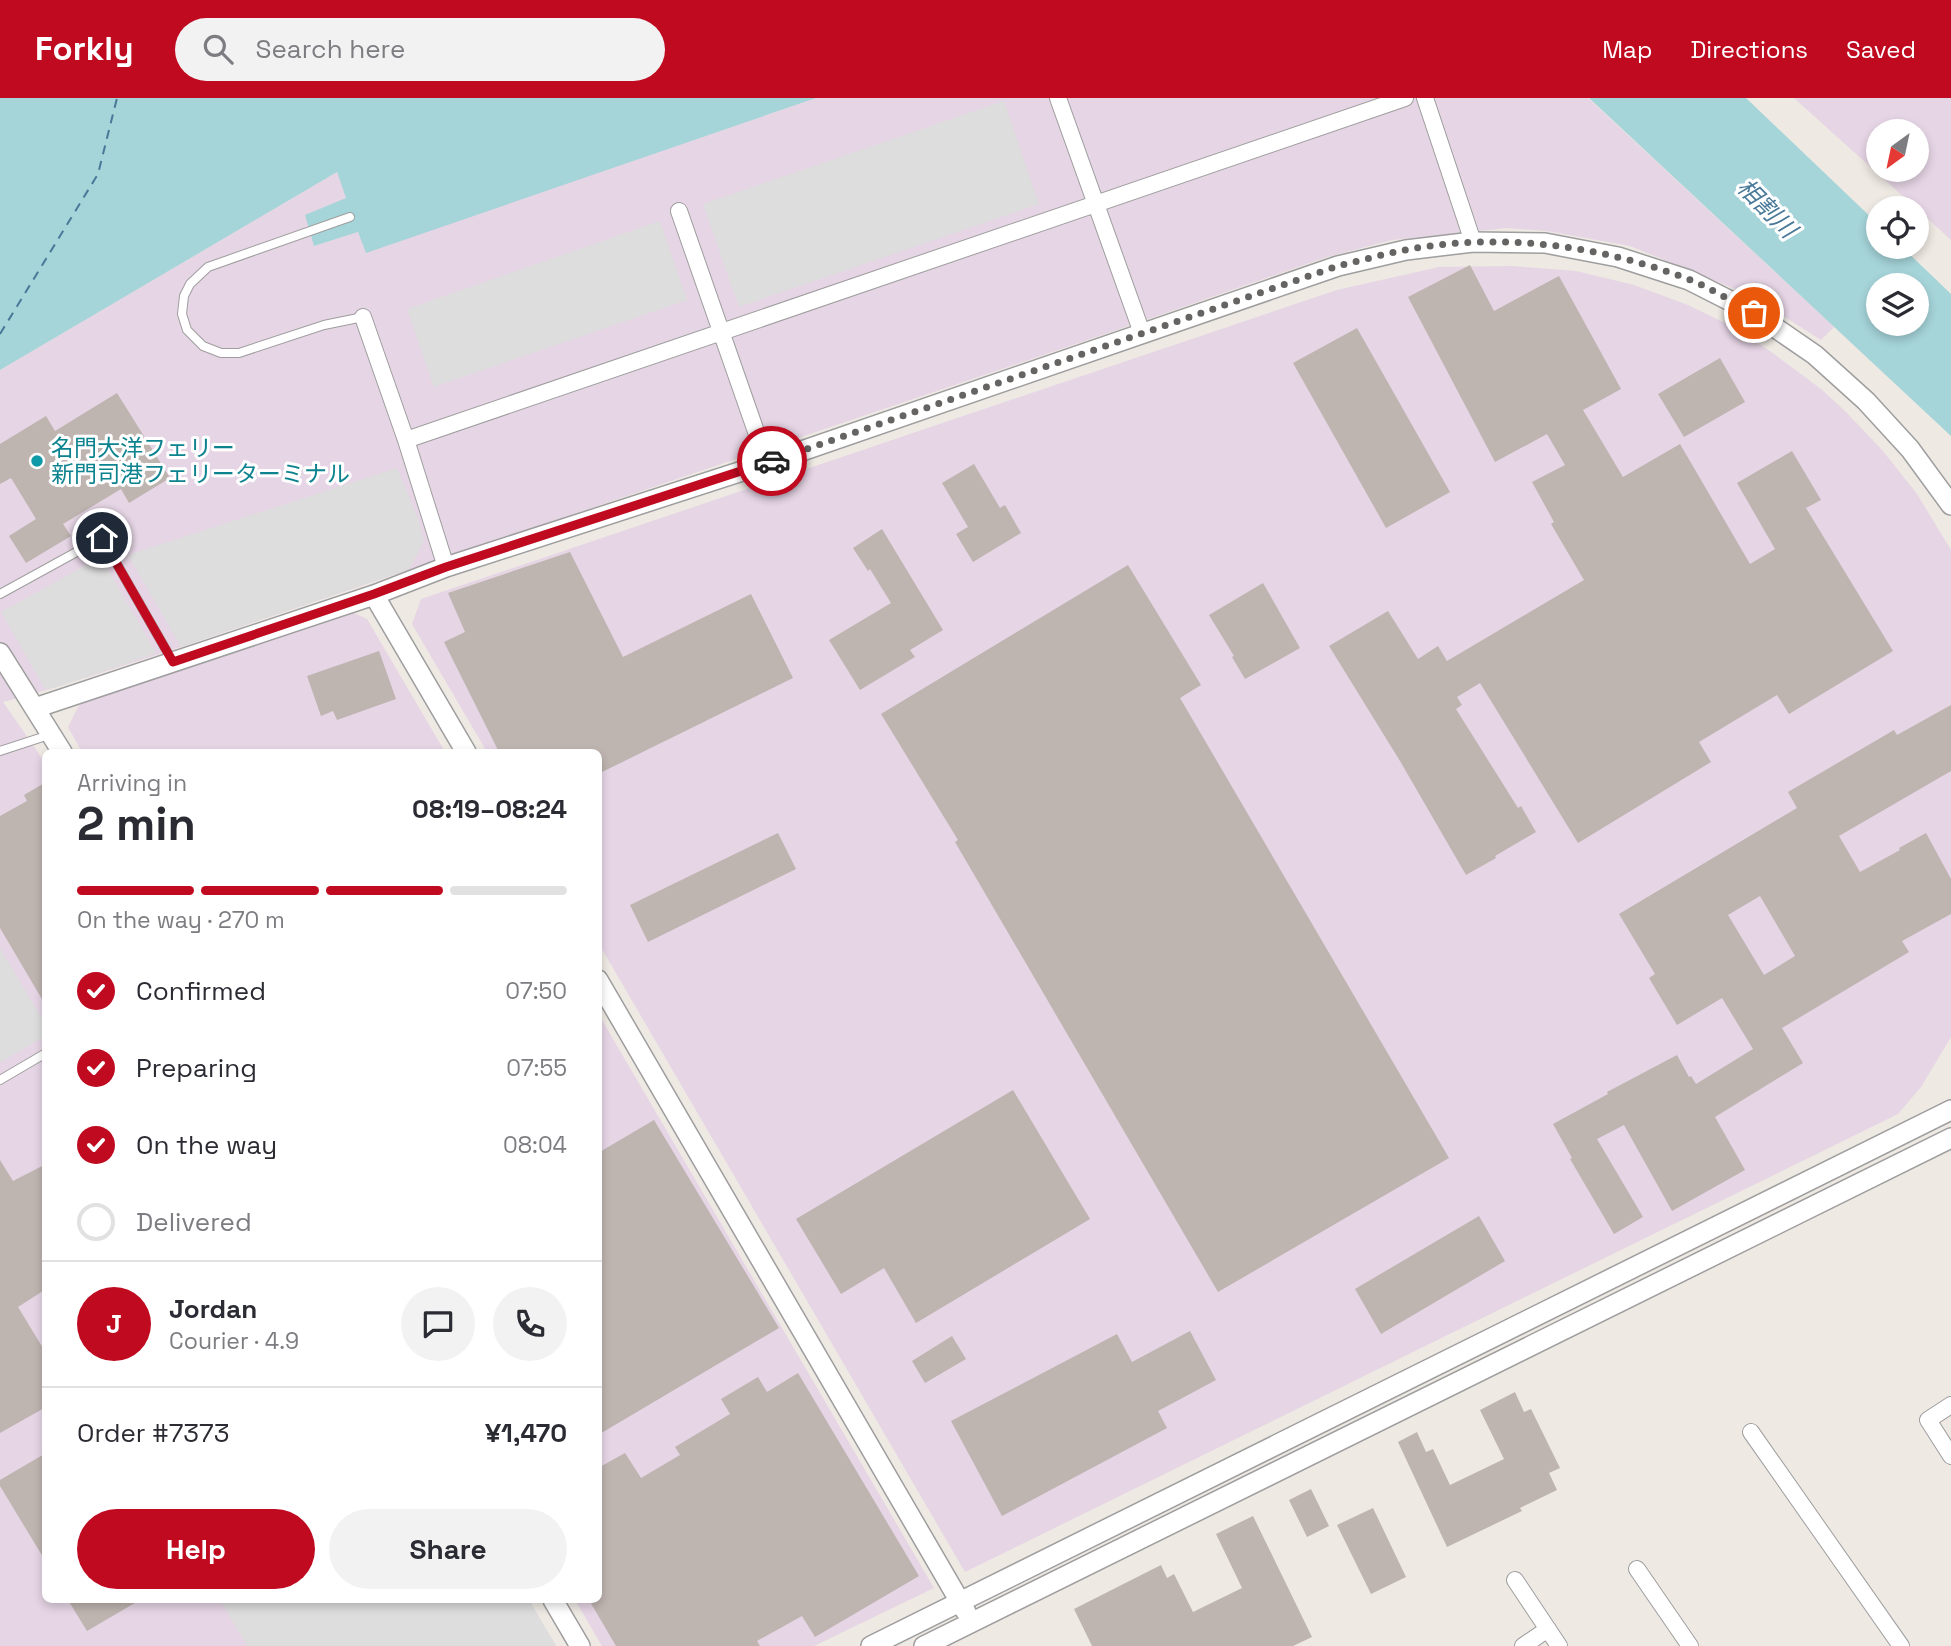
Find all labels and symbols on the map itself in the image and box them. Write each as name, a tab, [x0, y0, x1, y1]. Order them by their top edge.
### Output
north arrow	[1866, 119, 1928, 182]
water label: 相割川	[1731, 172, 1806, 247]
pin	[1724, 283, 1784, 343]
courier	[737, 426, 807, 496]
place label: 名門大洋フェリー 新門司港フェリーターミナル	[51, 433, 350, 489]
marker: 名門大洋フェリー 新門司港フェリーターミナル	[29, 453, 45, 469]
pin	[72, 508, 132, 568]

